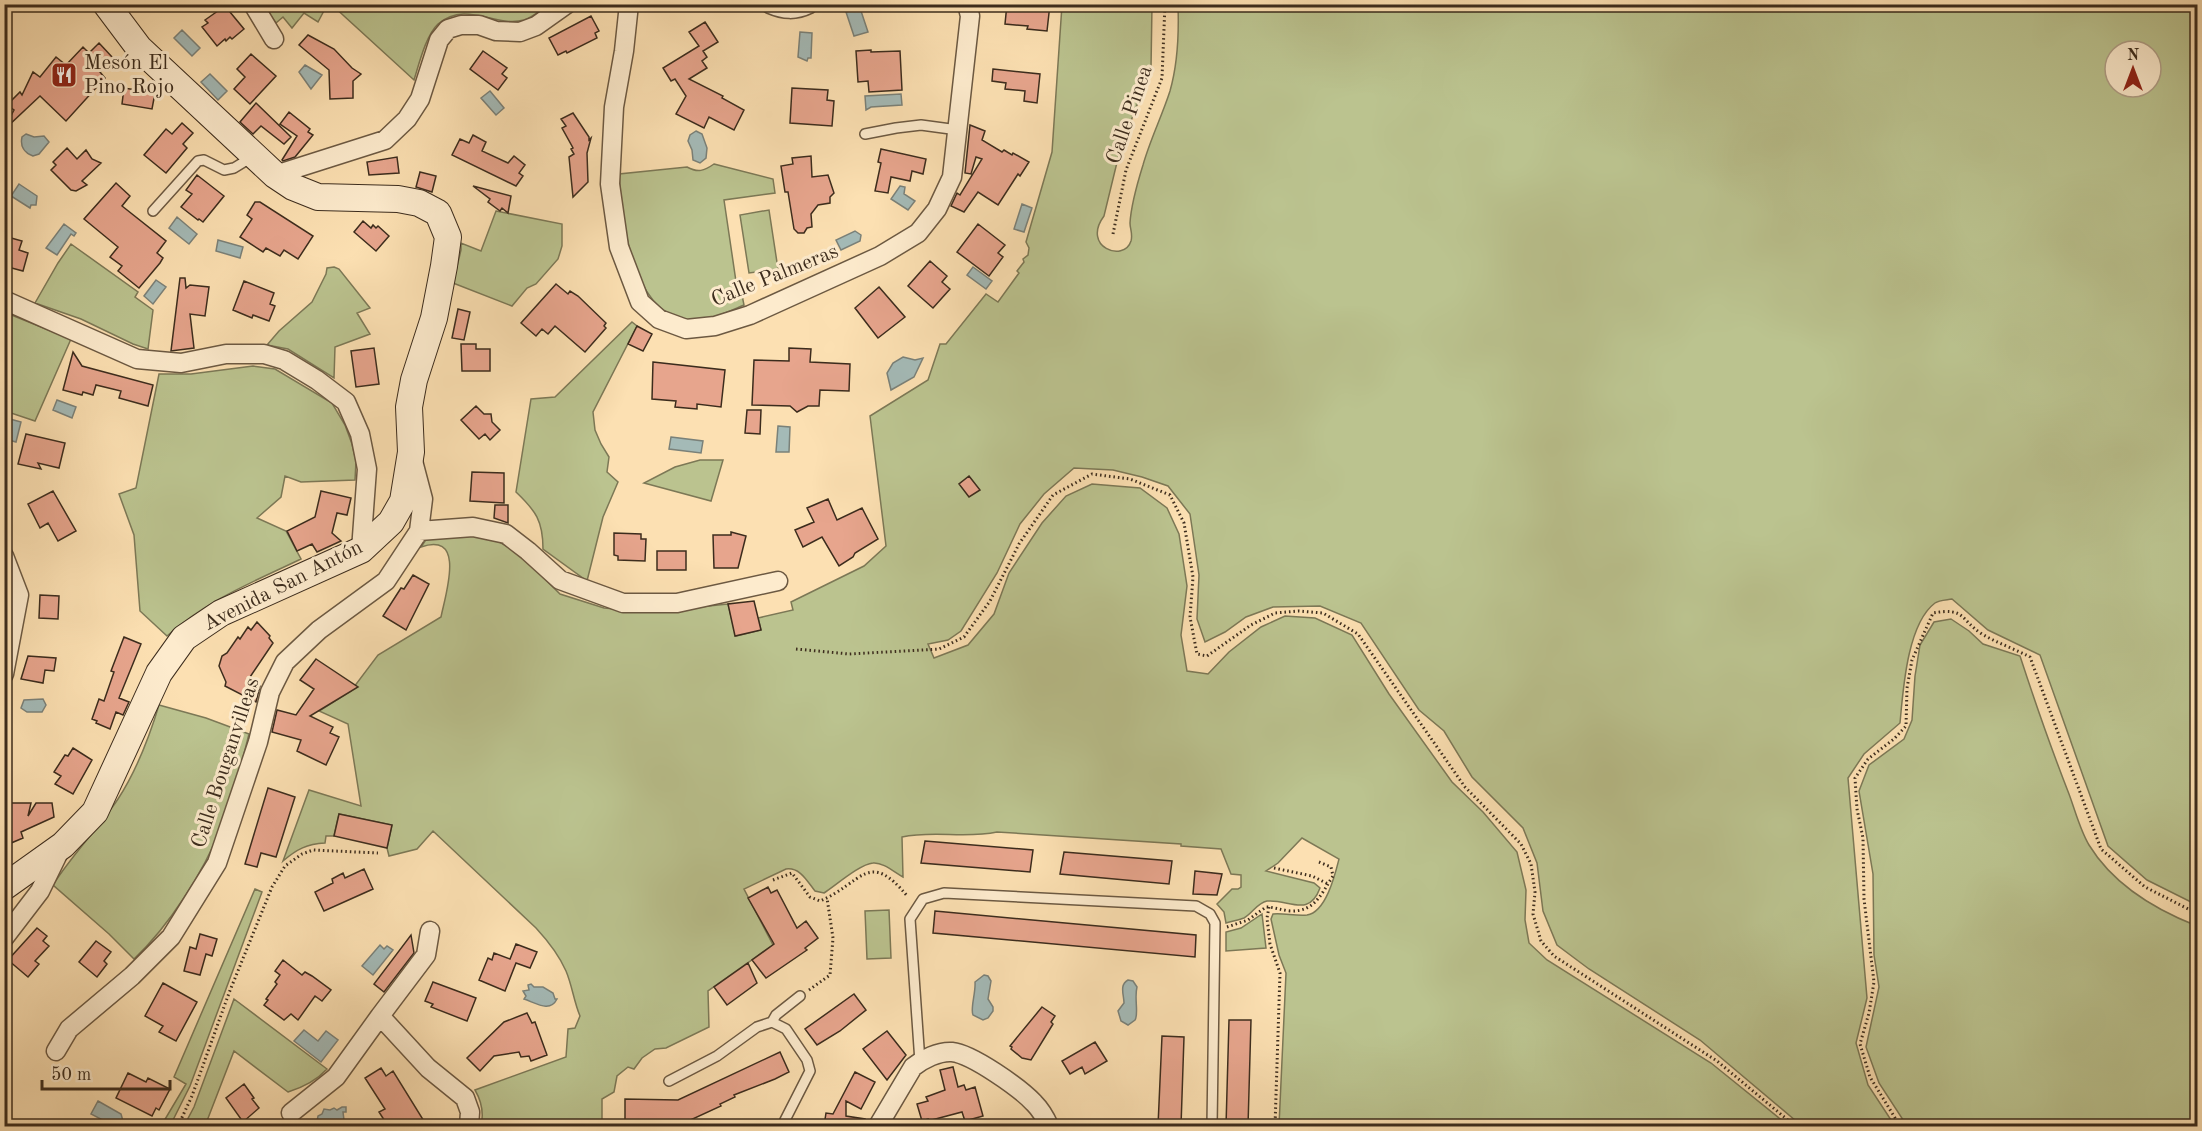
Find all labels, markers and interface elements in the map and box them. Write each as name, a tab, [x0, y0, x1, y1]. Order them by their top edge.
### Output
north arrow	[2103, 39, 2163, 99]
text: N	[2127, 48, 2140, 64]
place label: Mesón El Pino Rojo	[84, 53, 174, 98]
restaurant icon: Mesón El Pino Rojo	[49, 60, 79, 90]
street label: Calle Pinea	[1103, 63, 1157, 167]
street label: Calle Palmeras	[708, 241, 842, 311]
street label: Avenida San Antón	[200, 537, 366, 635]
street label: Calle Bouganvilleas	[189, 675, 263, 851]
scale bar	[42, 1053, 170, 1091]
text: 50 m	[51, 1066, 91, 1084]

